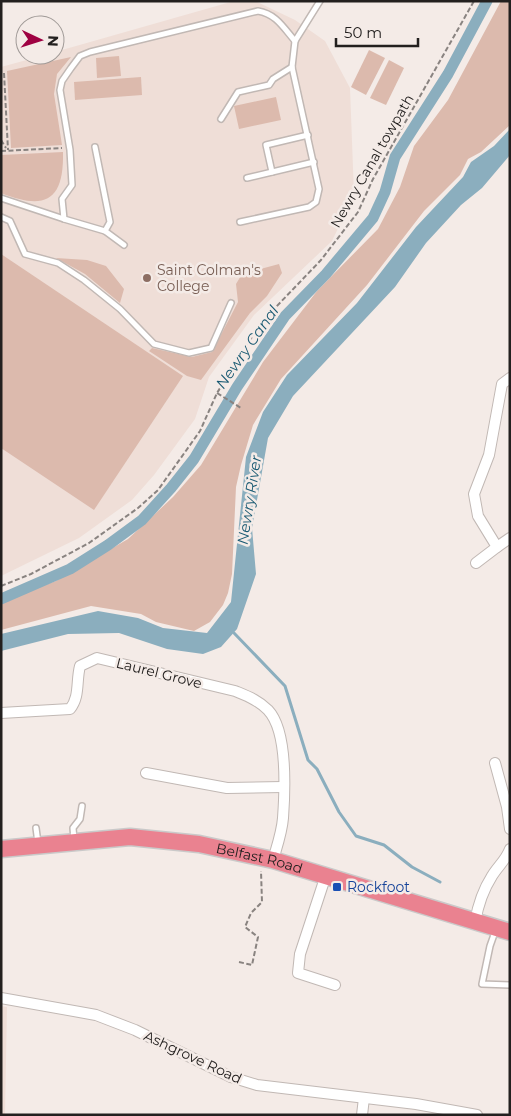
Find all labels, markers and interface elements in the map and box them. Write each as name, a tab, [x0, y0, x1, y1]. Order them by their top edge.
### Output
north arrow	[15, 15, 65, 65]
scale bar	[336, 15, 418, 47]
text: 50 m	[344, 23, 382, 42]
text: N	[44, 35, 62, 47]
street label: Newry Canal towpath	[326, 91, 418, 231]
place label: Saint Colman's College	[157, 261, 261, 295]
marker: Saint Colman's College	[141, 272, 153, 284]
water label: Newry Canal	[211, 302, 283, 392]
water label: Newry River	[233, 453, 266, 546]
street label: Laurel Grove	[114, 654, 204, 692]
street label: Belfast Road	[215, 839, 305, 878]
place label: Rockfoot	[347, 878, 410, 896]
marker: Rockfoot	[331, 881, 343, 893]
street label: Ashgrove Road	[141, 1026, 245, 1088]

